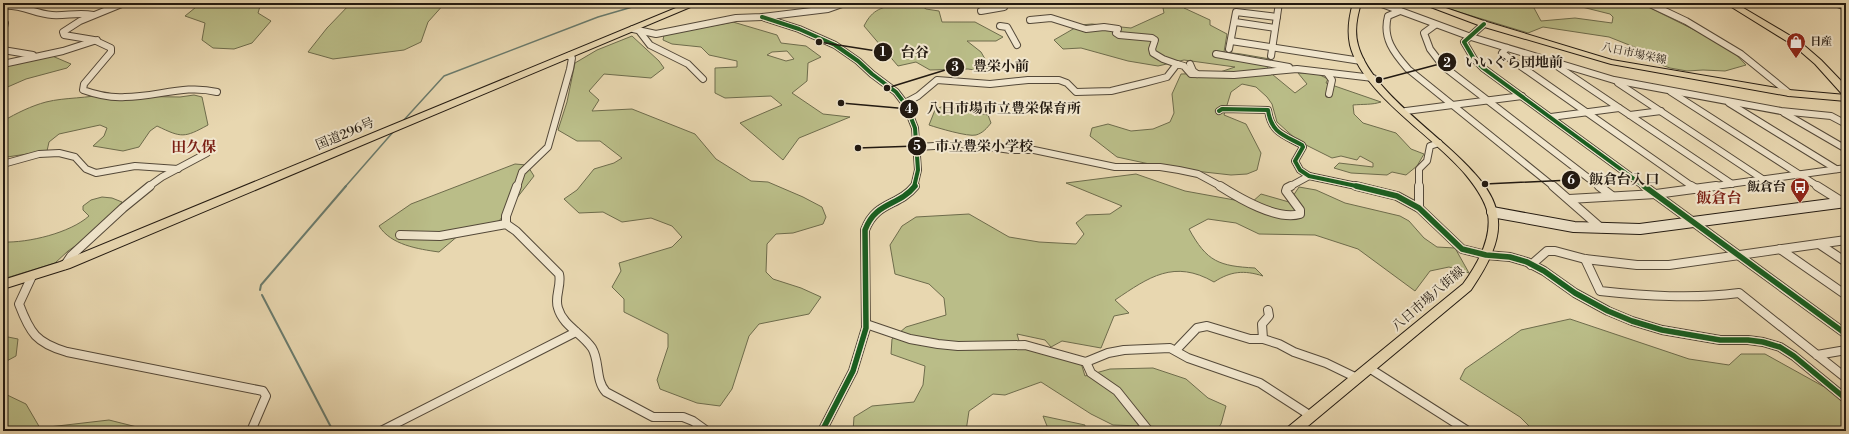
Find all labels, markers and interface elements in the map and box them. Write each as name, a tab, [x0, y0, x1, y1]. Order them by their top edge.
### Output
shop icon: 日産	[1785, 31, 1807, 59]
place label: 日産	[1810, 35, 1832, 49]
callout: 台谷	[873, 39, 937, 65]
street label: 八日市場栄線	[1600, 40, 1668, 68]
text: 台谷	[901, 44, 929, 62]
text: 1	[880, 45, 886, 60]
callout: いいぐら団地前	[1437, 49, 1571, 75]
callout: 豊栄小前	[945, 54, 1037, 80]
text: いいぐら団地前	[1465, 54, 1563, 72]
text: 2	[1443, 56, 1451, 71]
text: 豊栄小前	[973, 58, 1029, 76]
text: 3	[951, 60, 959, 75]
callout: 八日市場市立豊栄保育所	[899, 96, 1089, 122]
text: 八日市場市立豊栄保育所	[927, 100, 1081, 118]
text: 4	[905, 102, 913, 117]
street label: 国道296号	[313, 114, 377, 154]
callout: 市立豊栄小学校	[907, 133, 1041, 159]
district label: 田久保	[171, 138, 217, 157]
text: 市立豊栄小学校	[935, 138, 1033, 156]
text: 5	[913, 139, 921, 154]
callout: 飯倉台入口	[1561, 167, 1667, 193]
text: 飯倉台入口	[1589, 171, 1659, 189]
text: 6	[1567, 173, 1575, 188]
bus stop icon: 飯倉台	[1789, 176, 1811, 204]
place label: 飯倉台	[1747, 179, 1786, 195]
district label: 飯倉台	[1696, 189, 1742, 208]
street label: 八日市場八街線	[1388, 263, 1468, 335]

